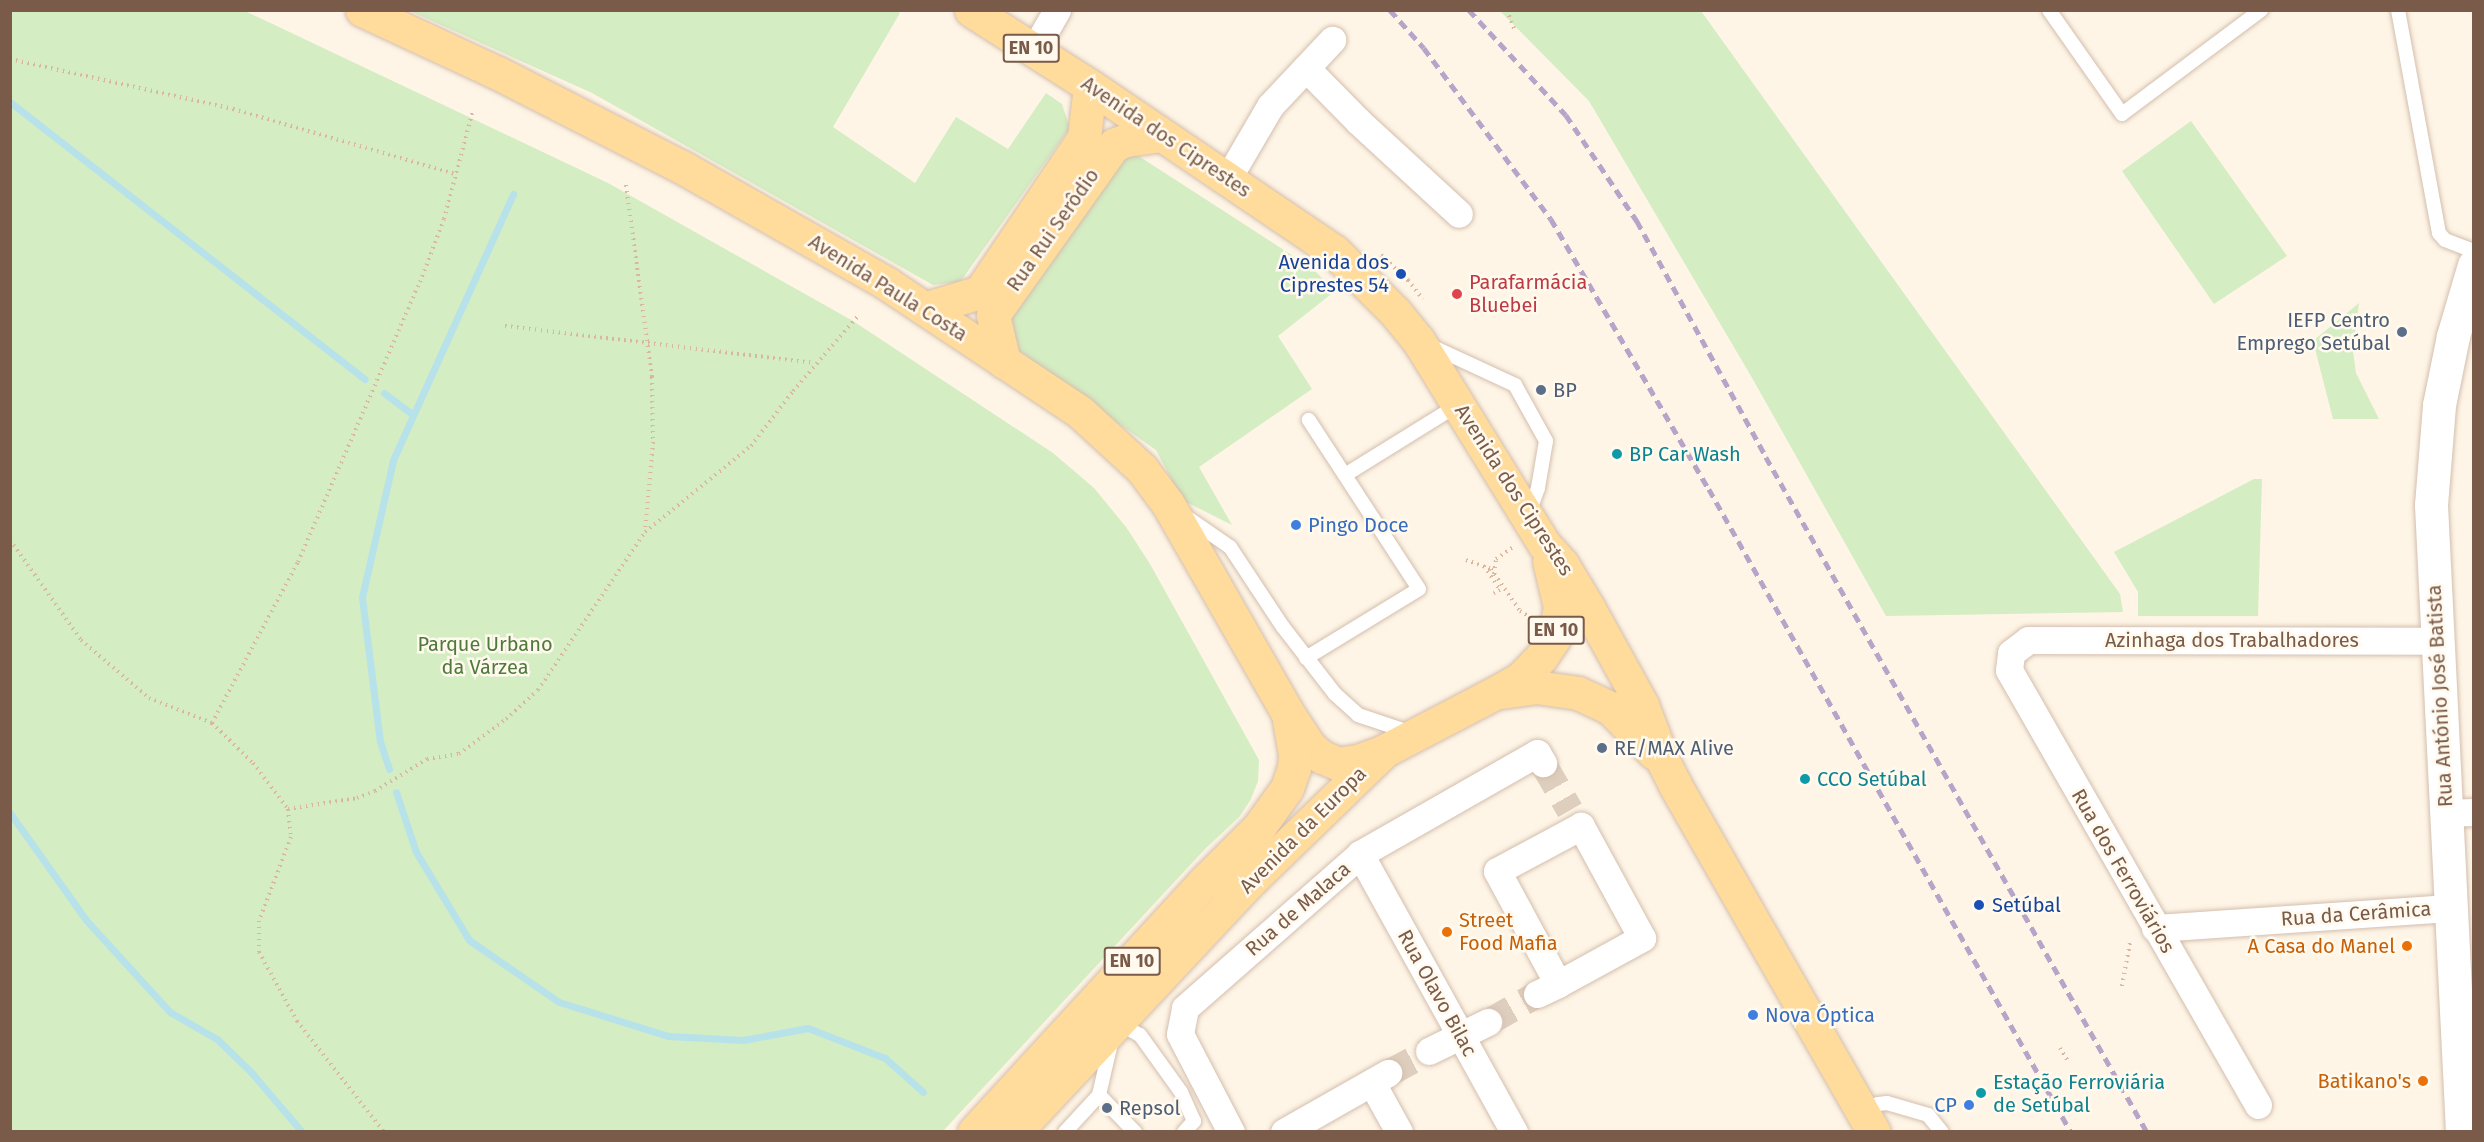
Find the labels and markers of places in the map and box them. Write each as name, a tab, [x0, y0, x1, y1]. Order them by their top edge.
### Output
place label: Avenida dos Ciprestes 54	[1278, 250, 1389, 297]
marker: Avenida dos Ciprestes 54	[1394, 267, 1408, 281]
place label: Parafarmácia Bluebei	[1469, 270, 1587, 317]
marker: Parafarmácia Bluebei	[1450, 287, 1464, 301]
place label: IEFP Centro Emprego Setúbal	[2237, 308, 2390, 355]
marker: IEFP Centro Emprego Setúbal	[2395, 325, 2409, 339]
place label: BP	[1553, 378, 1577, 402]
marker: BP	[1534, 383, 1548, 397]
place label: BP Car Wash	[1629, 442, 1741, 466]
marker: BP Car Wash	[1610, 447, 1624, 461]
place label: Pingo Doce	[1308, 513, 1409, 537]
marker: Pingo Doce	[1289, 518, 1303, 532]
place label: RE/MAX Alive	[1614, 736, 1734, 760]
marker: RE/MAX Alive	[1595, 741, 1609, 755]
place label: CCO Setúbal	[1817, 767, 1927, 791]
marker: CCO Setúbal	[1798, 772, 1812, 786]
place label: Setúbal	[1992, 893, 2061, 917]
marker: Setúbal	[1970, 896, 1988, 914]
place label: Street Food Mafia	[1459, 909, 1558, 956]
marker: Street Food Mafia	[1440, 925, 1454, 939]
place label: A Casa do Manel	[2247, 934, 2395, 958]
marker: A Casa do Manel	[2400, 939, 2414, 953]
place label: Nova Óptica	[1765, 1003, 1875, 1027]
marker: Nova Óptica	[1746, 1008, 1760, 1022]
place label: Batikano's	[2318, 1069, 2411, 1093]
place label: Estação Ferroviária de Setúbal	[1993, 1070, 2165, 1117]
marker: Batikano's	[2416, 1074, 2430, 1088]
marker: Estação Ferroviária de Setúbal	[1974, 1086, 1988, 1100]
place label: CP	[1934, 1093, 1957, 1117]
place label: Repsol	[1119, 1096, 1180, 1120]
marker: CP	[1962, 1098, 1976, 1112]
marker: Repsol	[1100, 1101, 1114, 1115]

